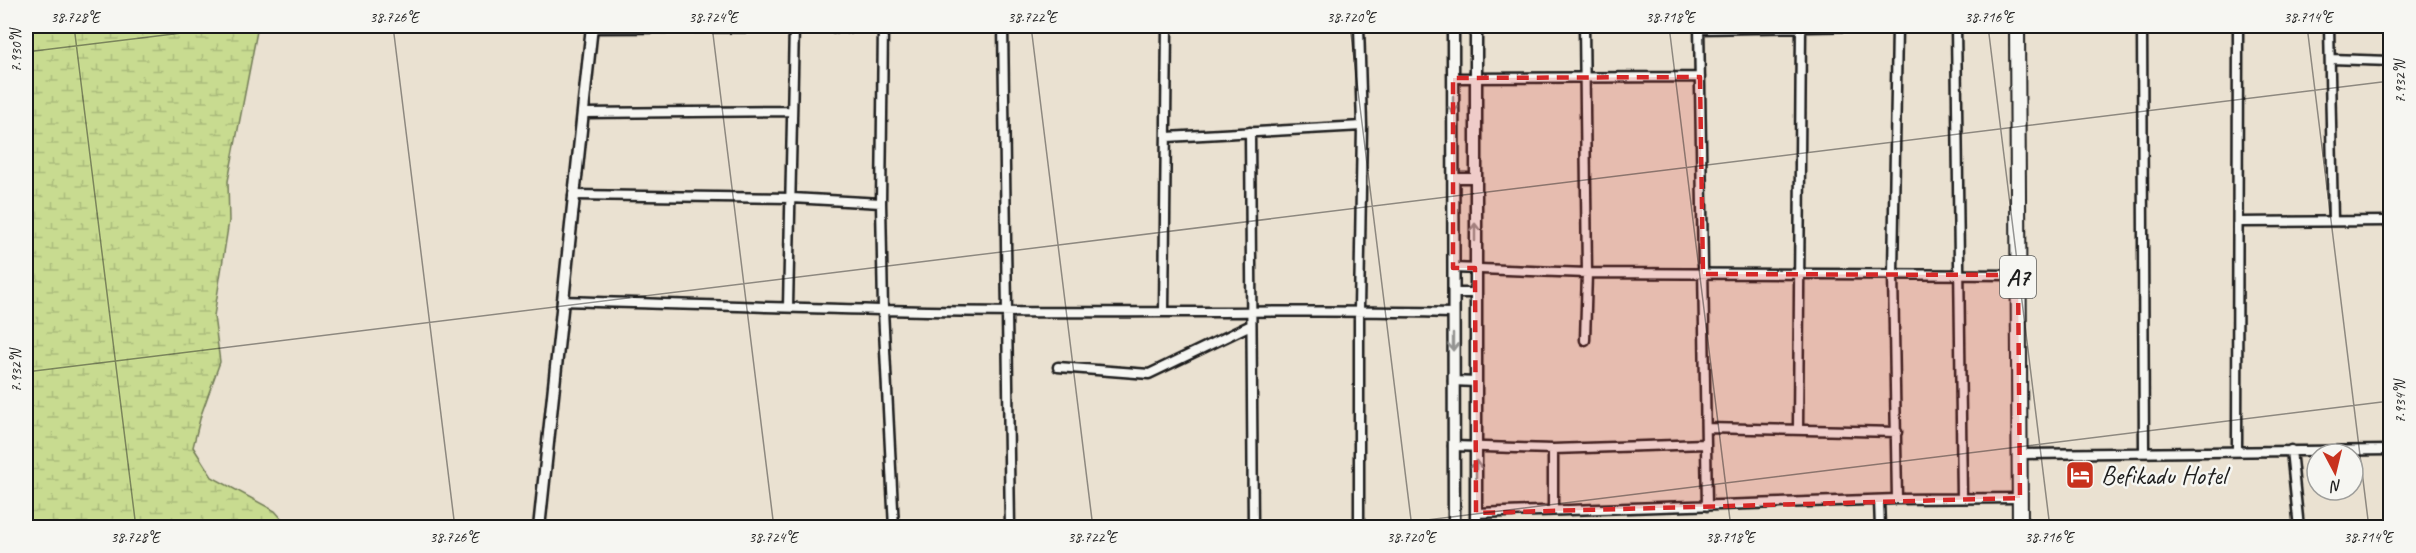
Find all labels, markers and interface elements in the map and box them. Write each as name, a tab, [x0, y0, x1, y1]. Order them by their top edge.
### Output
text: 38.728°E	[51, 8, 102, 27]
text: 38.726°E	[370, 8, 421, 27]
text: 38.724°E	[689, 8, 740, 27]
text: 38.722°E	[1008, 8, 1059, 27]
text: 38.720°E	[1327, 8, 1378, 27]
text: 38.718°E	[1646, 8, 1697, 27]
text: 38.716°E	[1965, 8, 2016, 27]
text: 38.714°E	[2284, 8, 2335, 27]
text: 7.930°N	[7, 26, 26, 73]
text: 7.932°N	[2391, 57, 2410, 104]
one-way arrow	[1447, 94, 1459, 114]
one-way arrow	[1469, 223, 1481, 243]
road number: A7	[2000, 256, 2036, 298]
one-way arrow	[1447, 331, 1459, 351]
text: 7.932°N	[7, 346, 26, 393]
text: 7.934°N	[2391, 377, 2410, 424]
north arrow	[2305, 442, 2365, 502]
hotel icon: Befikadu Hotel	[2064, 459, 2096, 491]
place label: Befikadu Hotel	[2101, 459, 2231, 492]
one-way arrow	[1470, 460, 1481, 480]
text: N	[2328, 475, 2343, 497]
text: 38.728°E	[111, 528, 162, 547]
text: 38.726°E	[430, 528, 481, 547]
text: 38.724°E	[749, 528, 800, 547]
text: 38.722°E	[1068, 528, 1119, 547]
text: 38.720°E	[1387, 528, 1438, 547]
text: 38.718°E	[1706, 528, 1757, 547]
text: 38.716°E	[2025, 528, 2076, 547]
text: 38.714°E	[2344, 528, 2395, 547]

